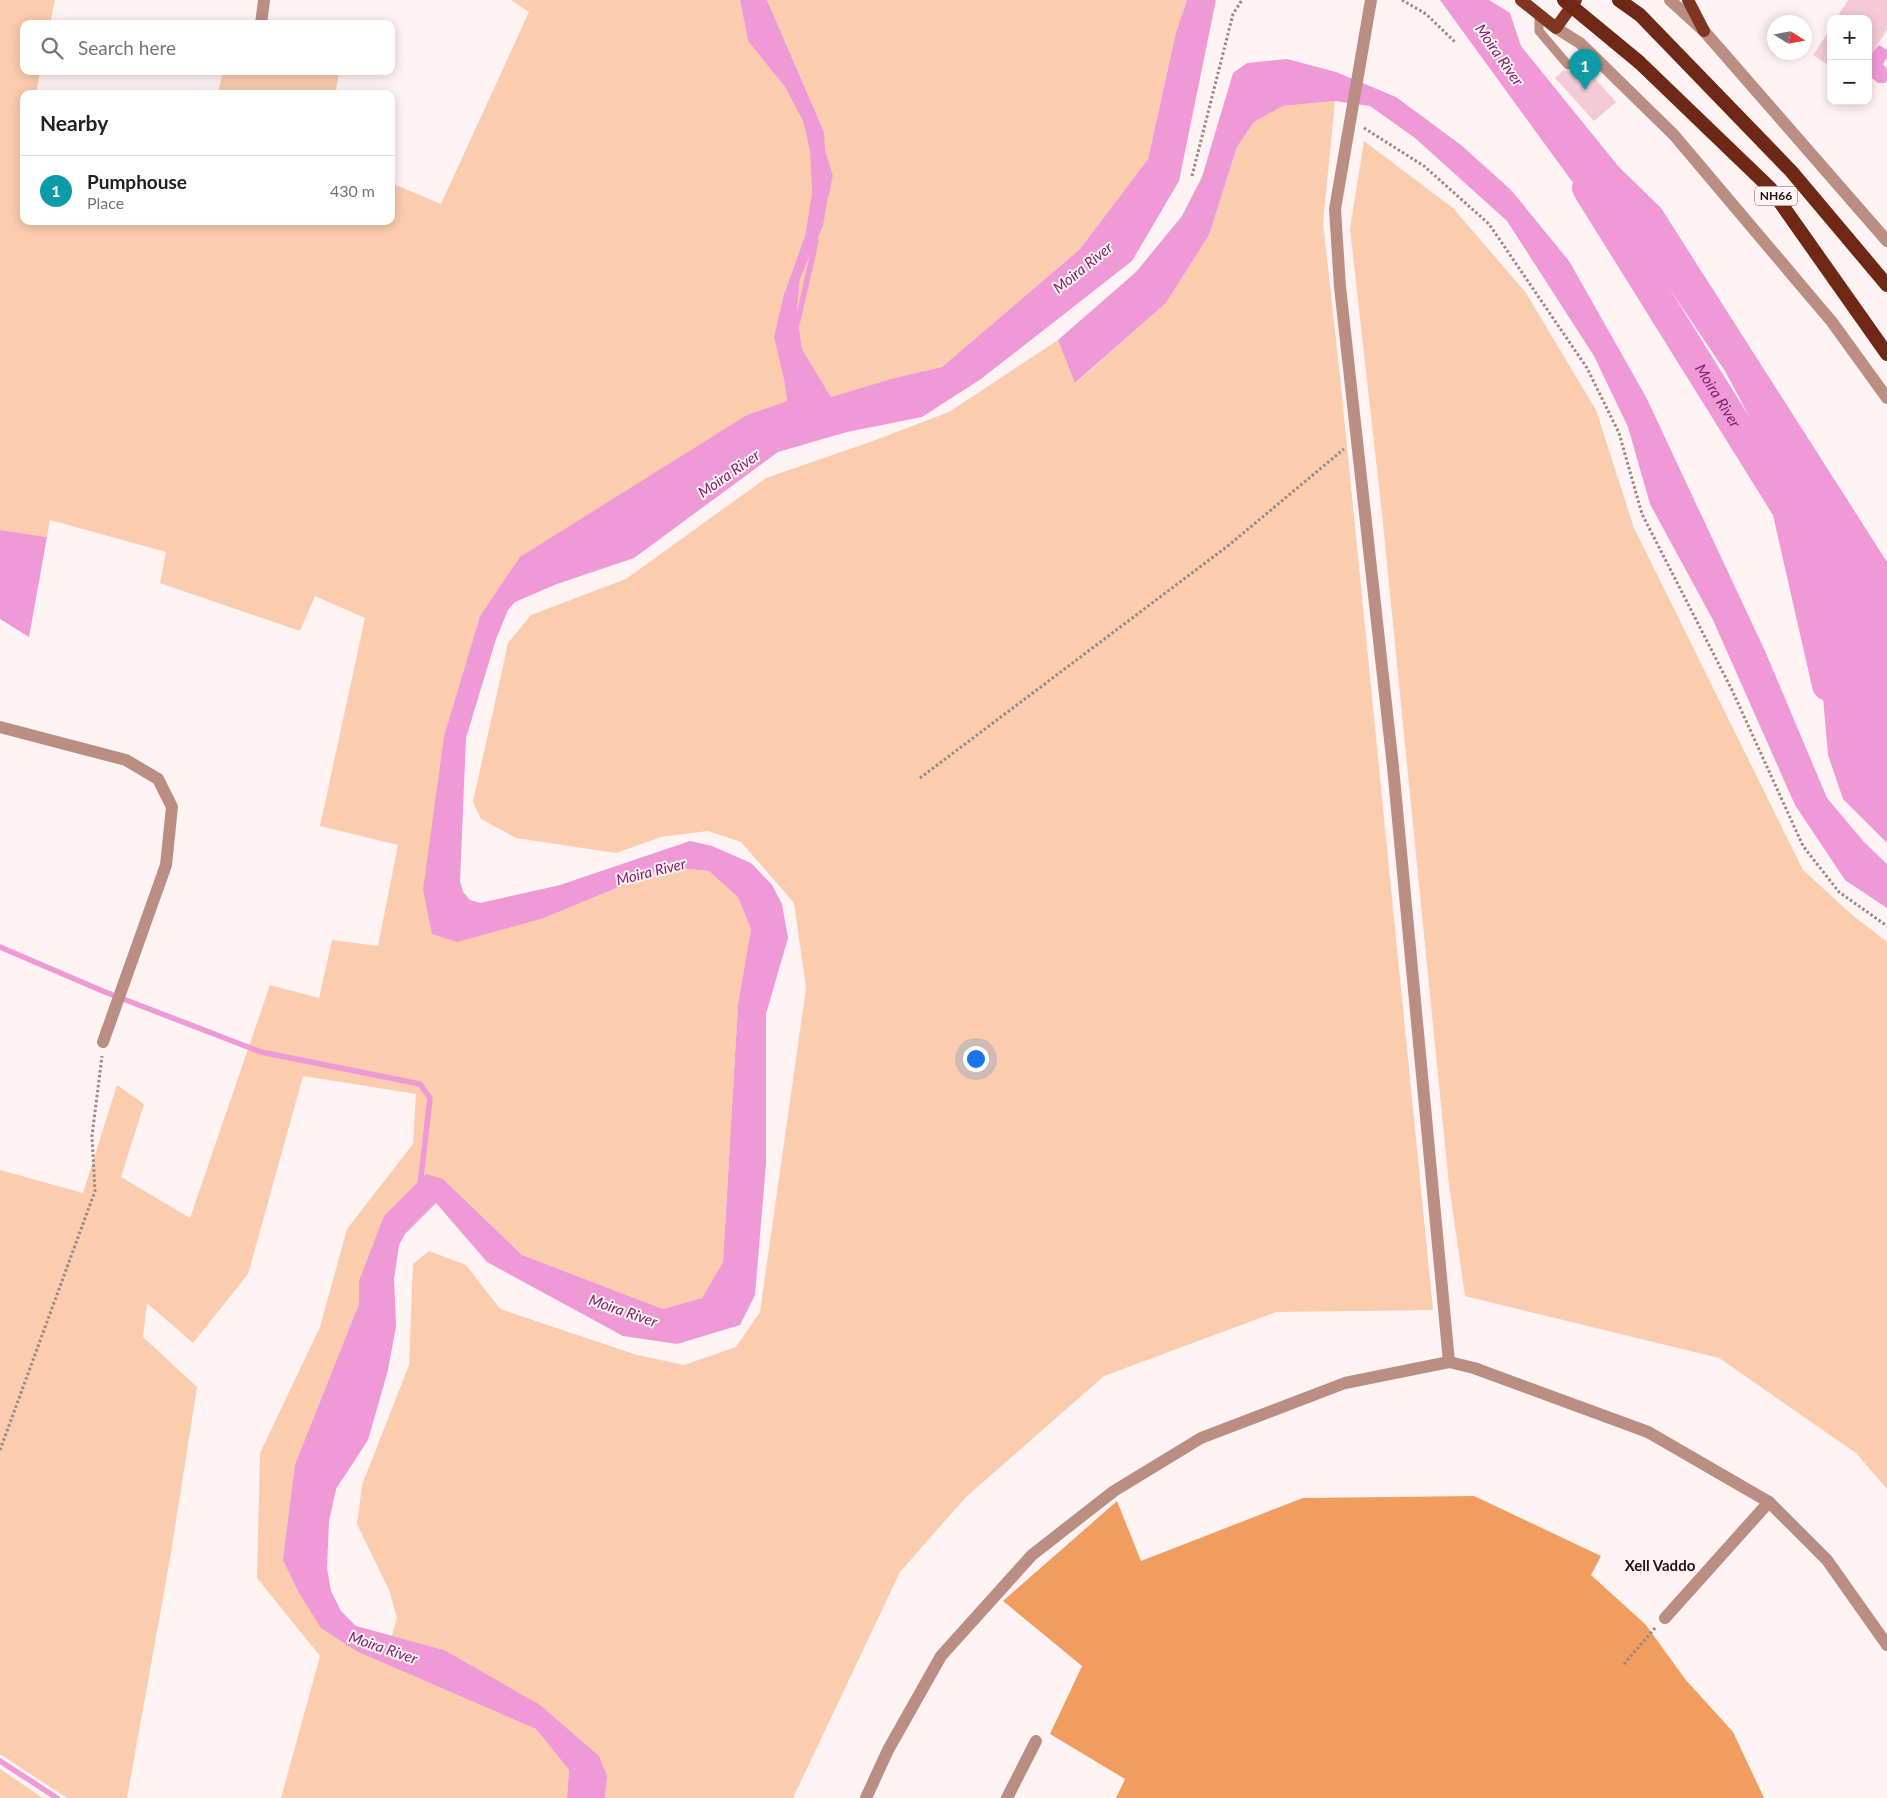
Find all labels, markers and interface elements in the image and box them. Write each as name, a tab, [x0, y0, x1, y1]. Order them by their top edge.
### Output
north arrow	[1767, 15, 1812, 60]
map controls	[1827, 15, 1872, 105]
button: +	[1827, 15, 1872, 60]
search box	[20, 20, 395, 75]
water label: Moira River	[1472, 20, 1528, 89]
icon: search	[38, 34, 66, 62]
text: Search here	[78, 36, 176, 59]
pin: 1	[1569, 49, 1601, 90]
button: −	[1827, 60, 1872, 105]
text: Nearby	[40, 110, 108, 135]
text: Pumphouse	[87, 170, 187, 193]
text: 1	[51, 181, 61, 200]
text: 430 m	[330, 181, 375, 200]
road number: NH66	[1755, 187, 1797, 206]
text: Place	[87, 193, 124, 212]
water label: Moira River	[1049, 237, 1116, 297]
water label: Moira River	[1692, 360, 1745, 431]
water label: Moira River	[694, 445, 763, 501]
water label: Moira River	[614, 853, 688, 888]
your location	[963, 1046, 989, 1072]
water label: Moira River	[587, 1290, 661, 1330]
district label: Xell Vaddo	[1625, 1556, 1696, 1574]
water label: Moira River	[347, 1627, 421, 1667]

